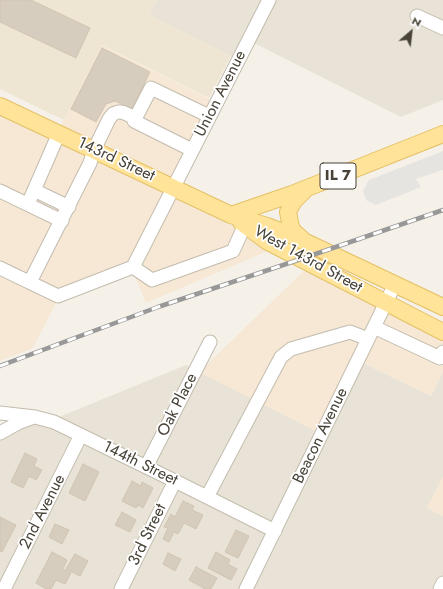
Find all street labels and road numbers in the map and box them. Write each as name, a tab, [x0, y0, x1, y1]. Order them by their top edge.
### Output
street label: Union Avenue	[191, 48, 251, 140]
street label: 143rd Street	[74, 134, 158, 186]
road number: IL 7	[320, 163, 356, 189]
street label: West 143rd Street	[251, 222, 365, 298]
street label: Oak Place	[154, 370, 202, 440]
street label: Beacon Avenue	[290, 385, 352, 487]
street label: 144th Street	[99, 438, 181, 490]
street label: 2nd Avenue	[16, 471, 70, 553]
street label: 3rd Street	[125, 501, 171, 569]

